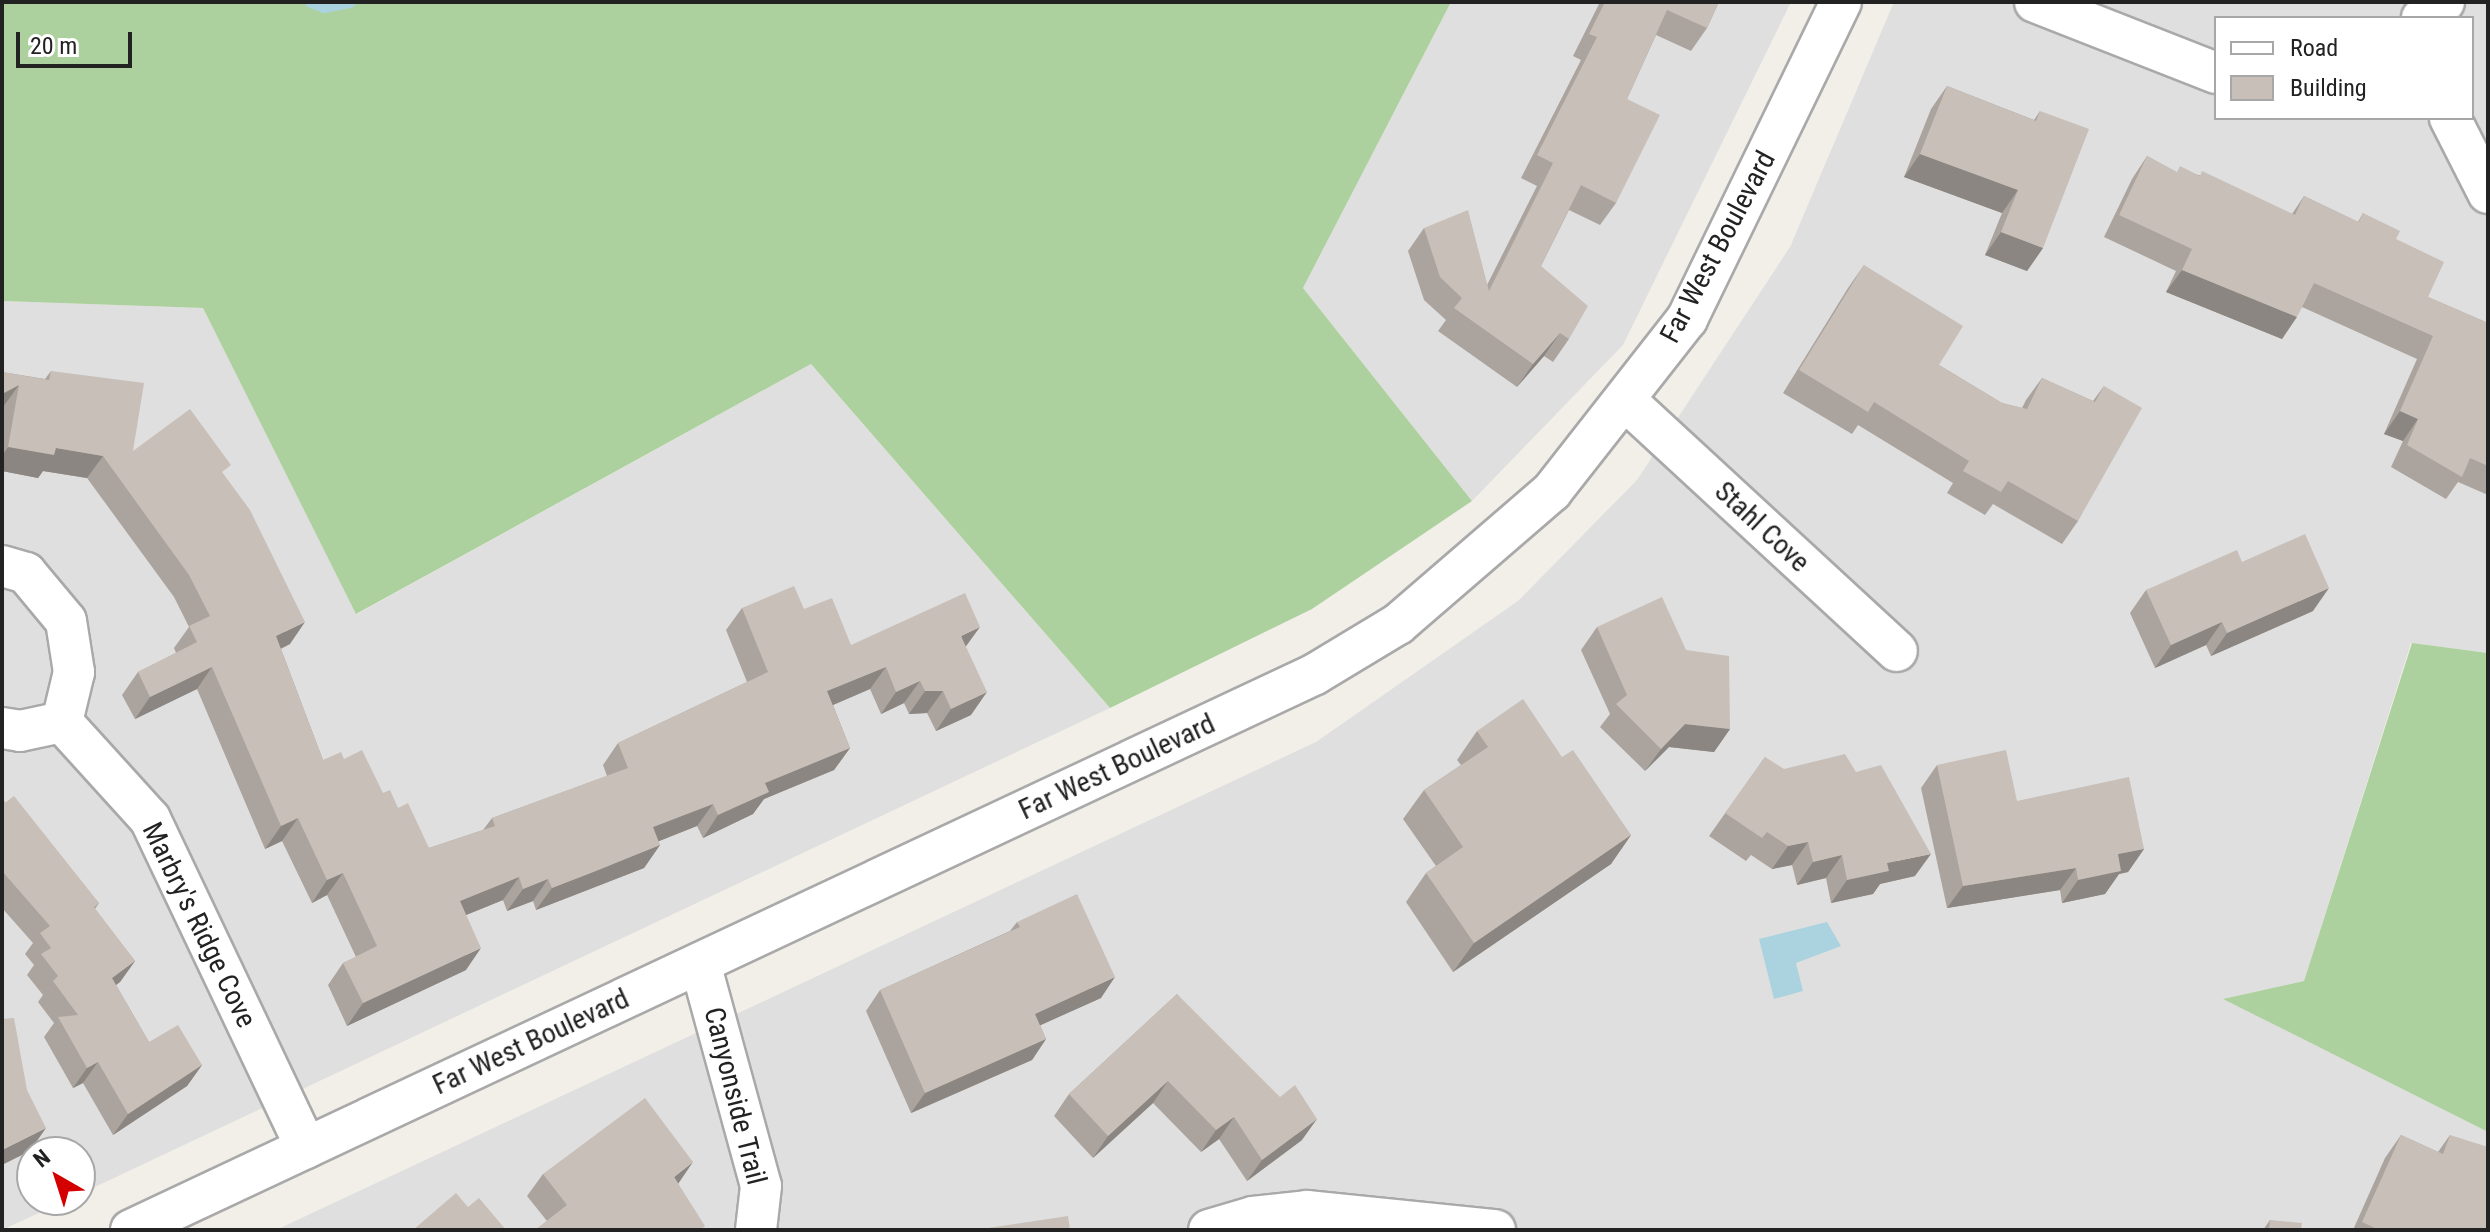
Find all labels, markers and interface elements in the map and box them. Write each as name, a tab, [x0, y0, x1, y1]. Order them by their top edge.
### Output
scale bar	[20, 16, 136, 66]
legend	[2214, 16, 2474, 120]
text: 20 m	[30, 32, 77, 60]
text: Road	[2290, 34, 2338, 62]
text: Building	[2290, 74, 2367, 102]
street label: Far West Boulevard	[1653, 145, 1783, 349]
street label: Stahl Cove	[1708, 475, 1816, 579]
street label: Far West Boulevard	[1014, 707, 1220, 827]
street label: Marbry's Ridge Cove	[135, 817, 263, 1033]
street label: Far West Boulevard	[428, 982, 634, 1102]
street label: Canyonside Trail	[697, 1003, 773, 1189]
north arrow	[16, 1136, 96, 1216]
text: N	[29, 1145, 55, 1172]

